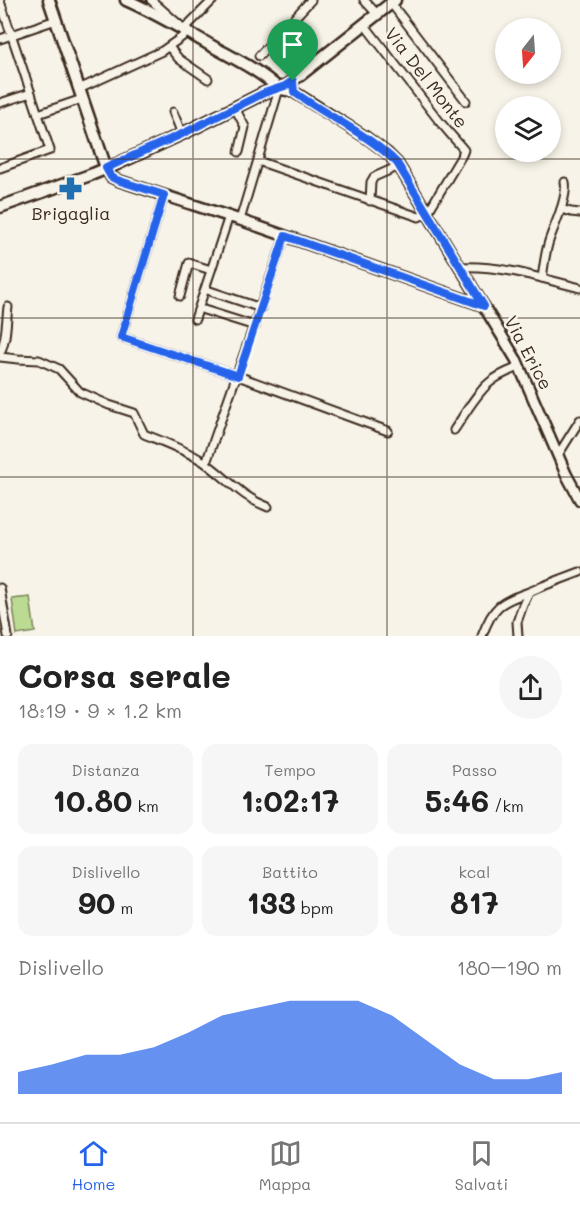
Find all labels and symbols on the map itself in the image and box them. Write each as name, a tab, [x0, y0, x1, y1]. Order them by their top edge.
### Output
north arrow	[495, 18, 561, 84]
pin	[267, 19, 318, 81]
street label: Via Del Monte	[380, 22, 474, 133]
pharmacy icon: Brigaglia	[58, 175, 84, 201]
place label: Brigaglia	[31, 201, 111, 225]
street label: Via Erice	[499, 311, 558, 394]

